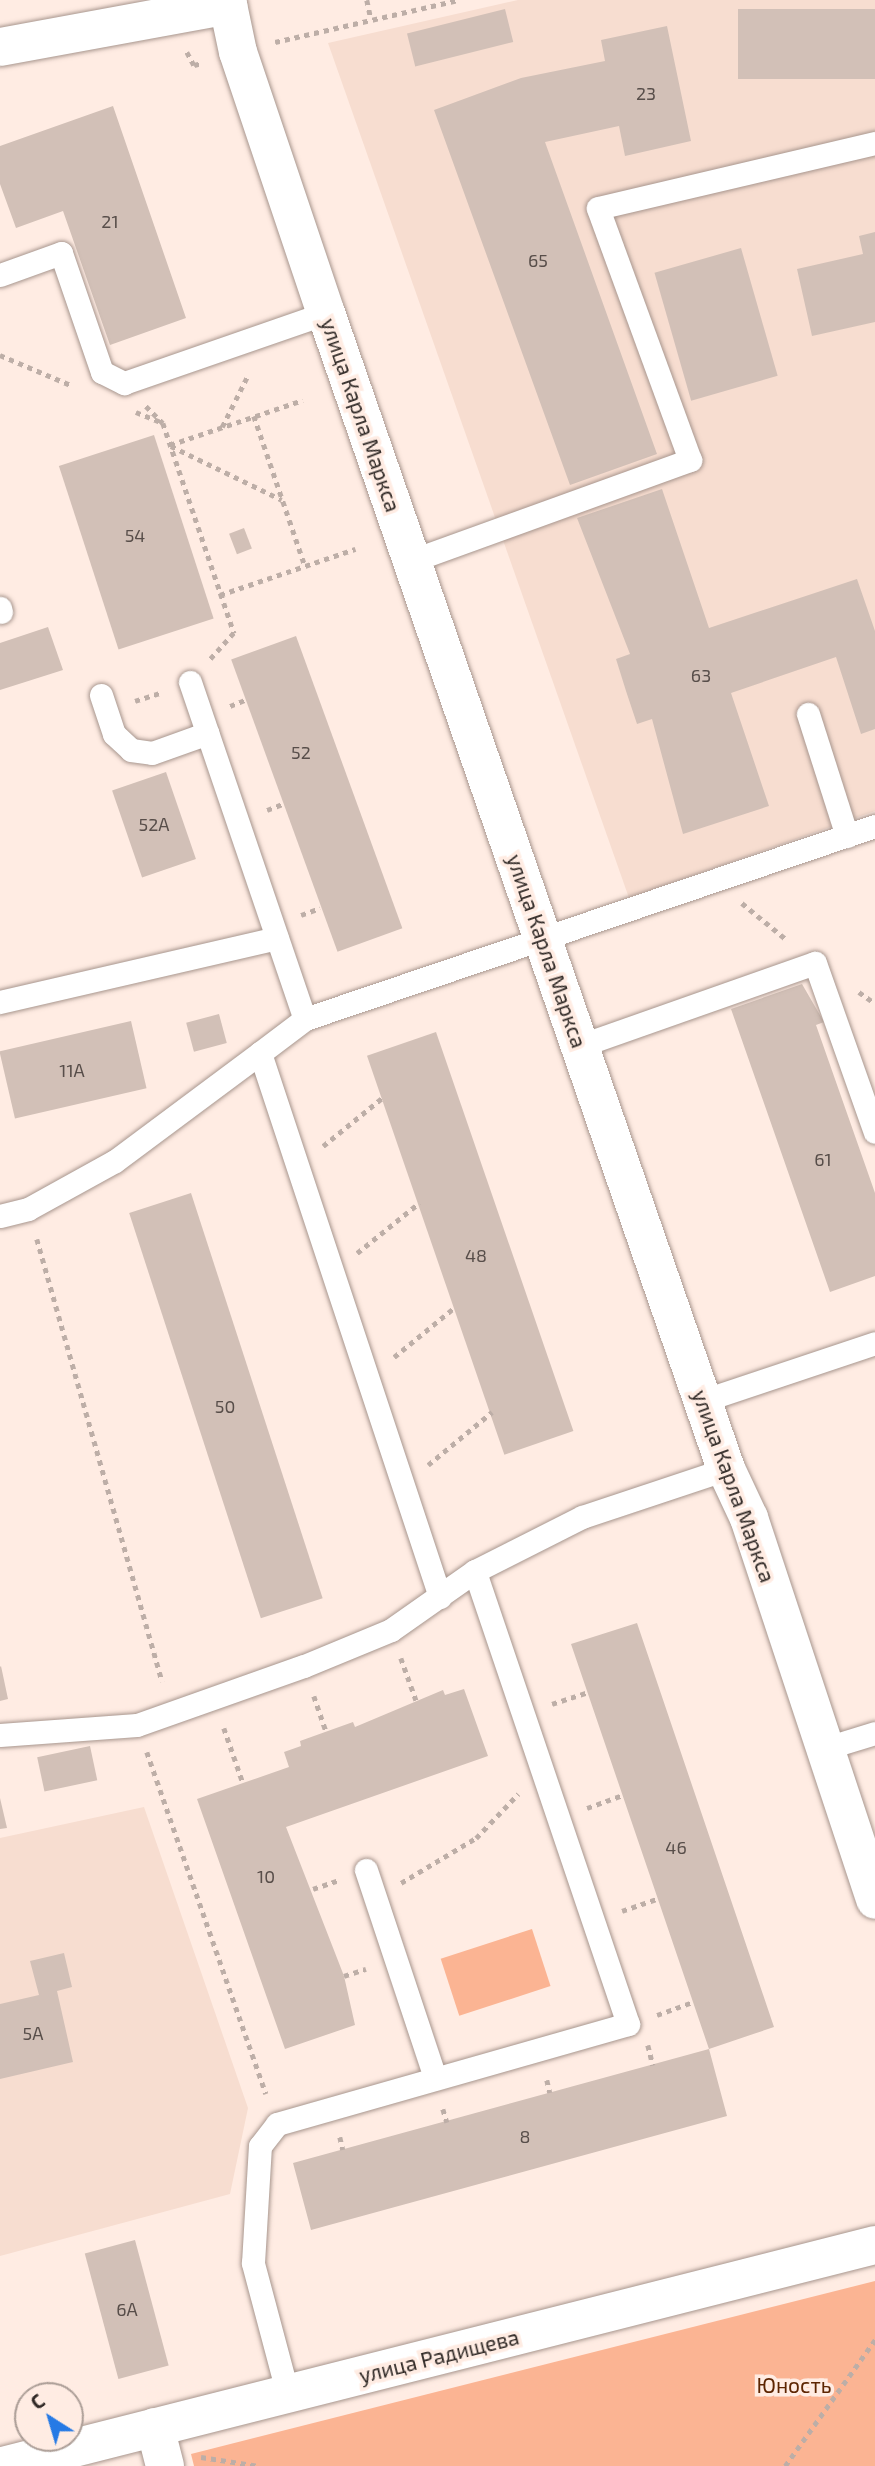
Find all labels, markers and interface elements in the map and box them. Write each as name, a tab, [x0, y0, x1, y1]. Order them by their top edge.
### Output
house number: 23	[636, 82, 656, 104]
house number: 21	[101, 210, 119, 232]
house number: 65	[528, 249, 548, 271]
street label: улица Карла Маркса	[316, 315, 406, 515]
house number: 54	[125, 524, 145, 546]
house number: 63	[691, 664, 711, 686]
house number: 52	[291, 741, 311, 763]
house number: 52А	[139, 813, 169, 835]
street label: улица Карла Маркса	[502, 851, 592, 1051]
house number: 11А	[59, 1059, 85, 1081]
house number: 61	[814, 1148, 832, 1170]
house number: 48	[465, 1244, 487, 1266]
street label: улица Карла Маркса	[687, 1386, 781, 1586]
house number: 50	[215, 1395, 235, 1417]
house number: 46	[665, 1836, 687, 1858]
house number: 10	[257, 1865, 275, 1887]
house number: 5А	[23, 2022, 43, 2044]
house number: 8	[520, 2125, 530, 2147]
house number: 6А	[116, 2298, 138, 2320]
street label: улица Радищева	[356, 2324, 522, 2388]
park label: Юность	[756, 2372, 832, 2398]
north arrow	[14, 2382, 84, 2452]
text: С	[26, 2389, 49, 2414]

